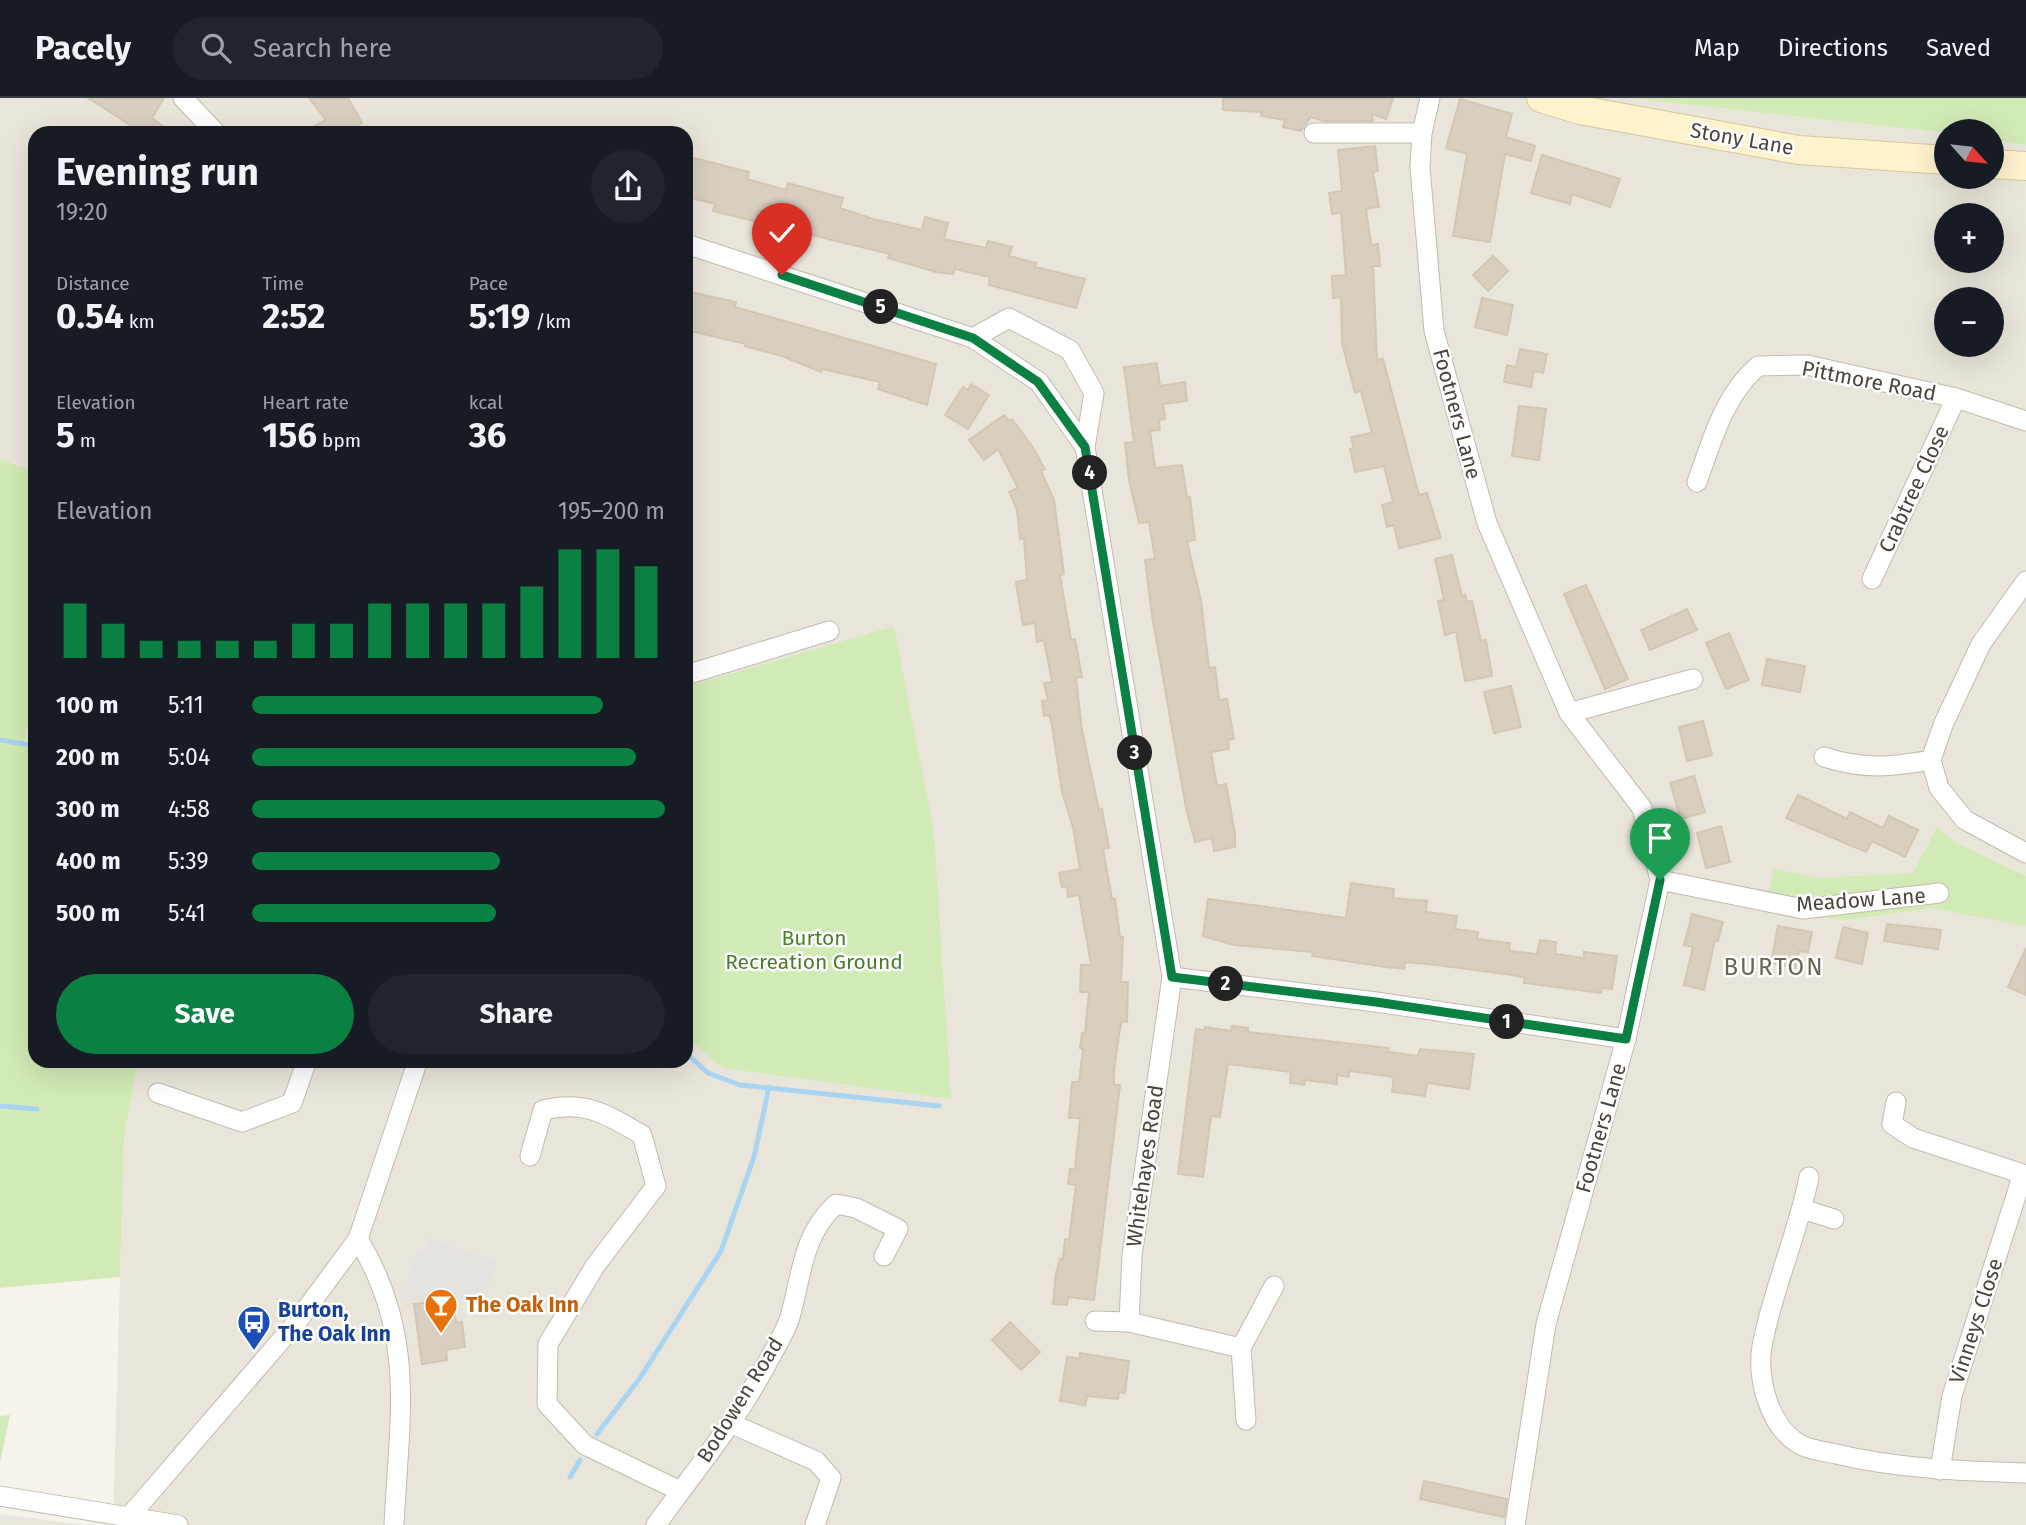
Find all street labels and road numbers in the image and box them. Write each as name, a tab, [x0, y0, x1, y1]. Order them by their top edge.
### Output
street label: Stony Lane	[1688, 117, 1796, 161]
street label: Footners Lane	[1427, 346, 1487, 482]
street label: Pittmore Road	[1800, 355, 1938, 407]
street label: Crabtree Close	[1873, 421, 1955, 557]
street label: Meadow Lane	[1795, 883, 1927, 917]
street label: Footners Lane	[1570, 1060, 1632, 1196]
street label: Whitehayes Road	[1121, 1083, 1169, 1249]
street label: Vinneys Close	[1944, 1255, 2008, 1387]
street label: Bodowen Road	[691, 1333, 789, 1467]

